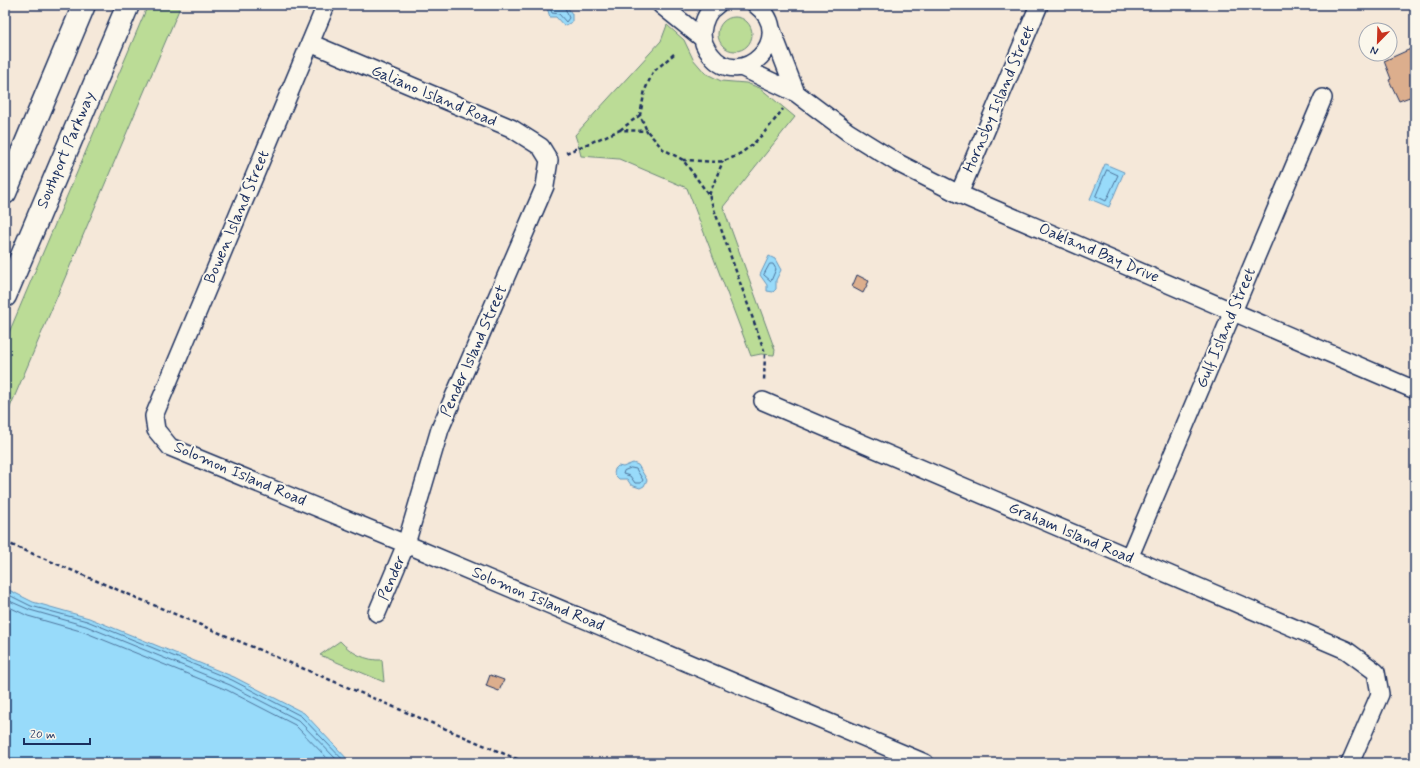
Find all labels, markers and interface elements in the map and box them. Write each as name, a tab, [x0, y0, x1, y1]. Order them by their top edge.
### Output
street label: Hornsby Island Street	[958, 22, 1040, 176]
north arrow	[1358, 22, 1398, 62]
text: N	[1368, 42, 1381, 58]
street label: Galiano Island Road	[368, 60, 500, 132]
street label: Southport Parkway	[32, 88, 100, 212]
street label: Bowen Island Street	[199, 147, 275, 287]
street label: Oakland Bay Drive	[1035, 218, 1163, 288]
street label: Gulf Island Street	[1191, 265, 1261, 391]
street label: Pender Island Street	[436, 281, 513, 420]
street label: Solomon Island Road	[171, 437, 309, 511]
street label: Graham Island Road	[1005, 497, 1137, 569]
street label: Pender	[373, 552, 411, 604]
street label: Solomon Island Road	[469, 562, 607, 636]
scale bar	[24, 720, 90, 746]
text: 20 m	[30, 727, 56, 743]

